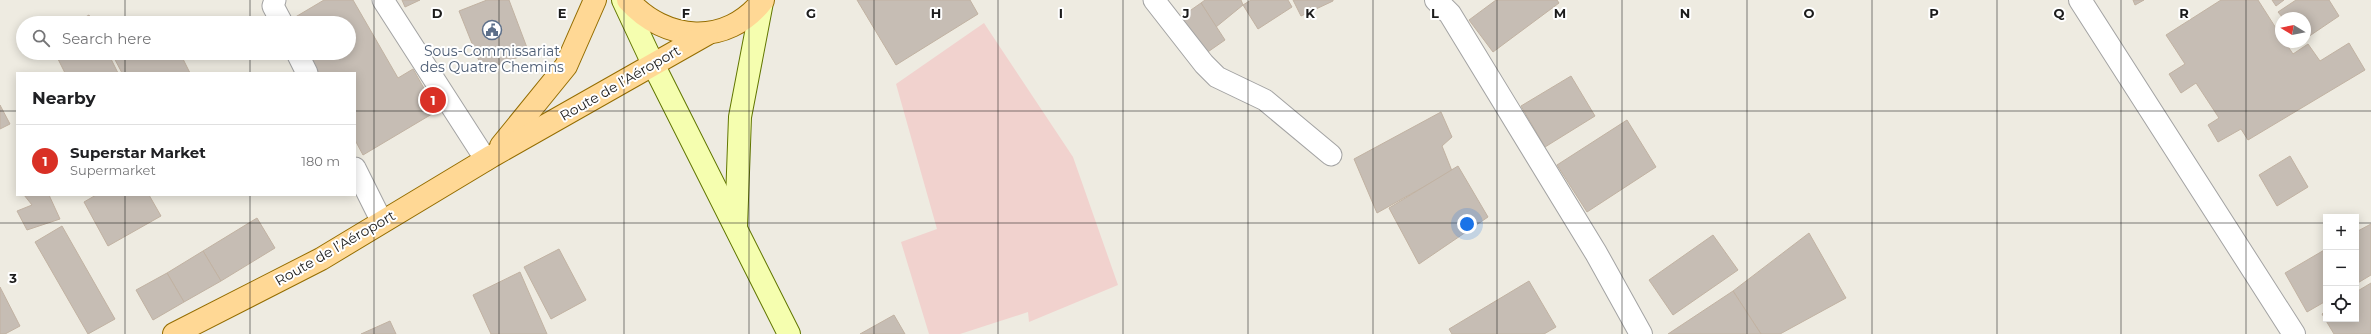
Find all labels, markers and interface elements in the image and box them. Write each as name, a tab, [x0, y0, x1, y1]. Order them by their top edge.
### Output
text: D	[432, 5, 443, 21]
text: E	[558, 5, 567, 21]
text: F	[682, 5, 690, 21]
text: G	[806, 5, 816, 21]
text: H	[931, 5, 941, 21]
text: I	[1059, 5, 1063, 21]
text: J	[1181, 5, 1190, 21]
text: K	[1305, 5, 1315, 21]
text: L	[1431, 5, 1439, 21]
text: M	[1554, 5, 1566, 21]
text: N	[1680, 5, 1690, 21]
text: O	[1804, 5, 1815, 21]
text: P	[1929, 5, 1939, 21]
text: Q	[2054, 5, 2065, 21]
text: R	[2179, 5, 2189, 21]
north arrow	[2275, 12, 2311, 48]
search box	[16, 16, 356, 60]
public building icon: Sous-Commissariat des Quatre Chemins	[481, 19, 503, 41]
icon: search	[30, 27, 52, 49]
text: Search here	[62, 29, 151, 48]
street label: Route de l’Aéroport	[557, 41, 684, 125]
place label: Sous-Commissariat des Quatre Chemins	[420, 42, 564, 76]
pin: 1	[420, 85, 446, 115]
text: Nearby	[32, 88, 96, 108]
text: Superstar Market	[70, 143, 206, 162]
text: 1	[42, 153, 48, 169]
text: 180 m	[301, 153, 340, 169]
text: Supermarket	[70, 162, 156, 178]
street label: Route de l’Aéroport	[272, 206, 399, 290]
your location	[1457, 214, 1477, 234]
map controls	[2323, 214, 2359, 322]
button: +	[2323, 214, 2359, 250]
button: −	[2323, 250, 2359, 286]
text: 3	[8, 270, 17, 286]
button: locate	[2323, 286, 2359, 322]

